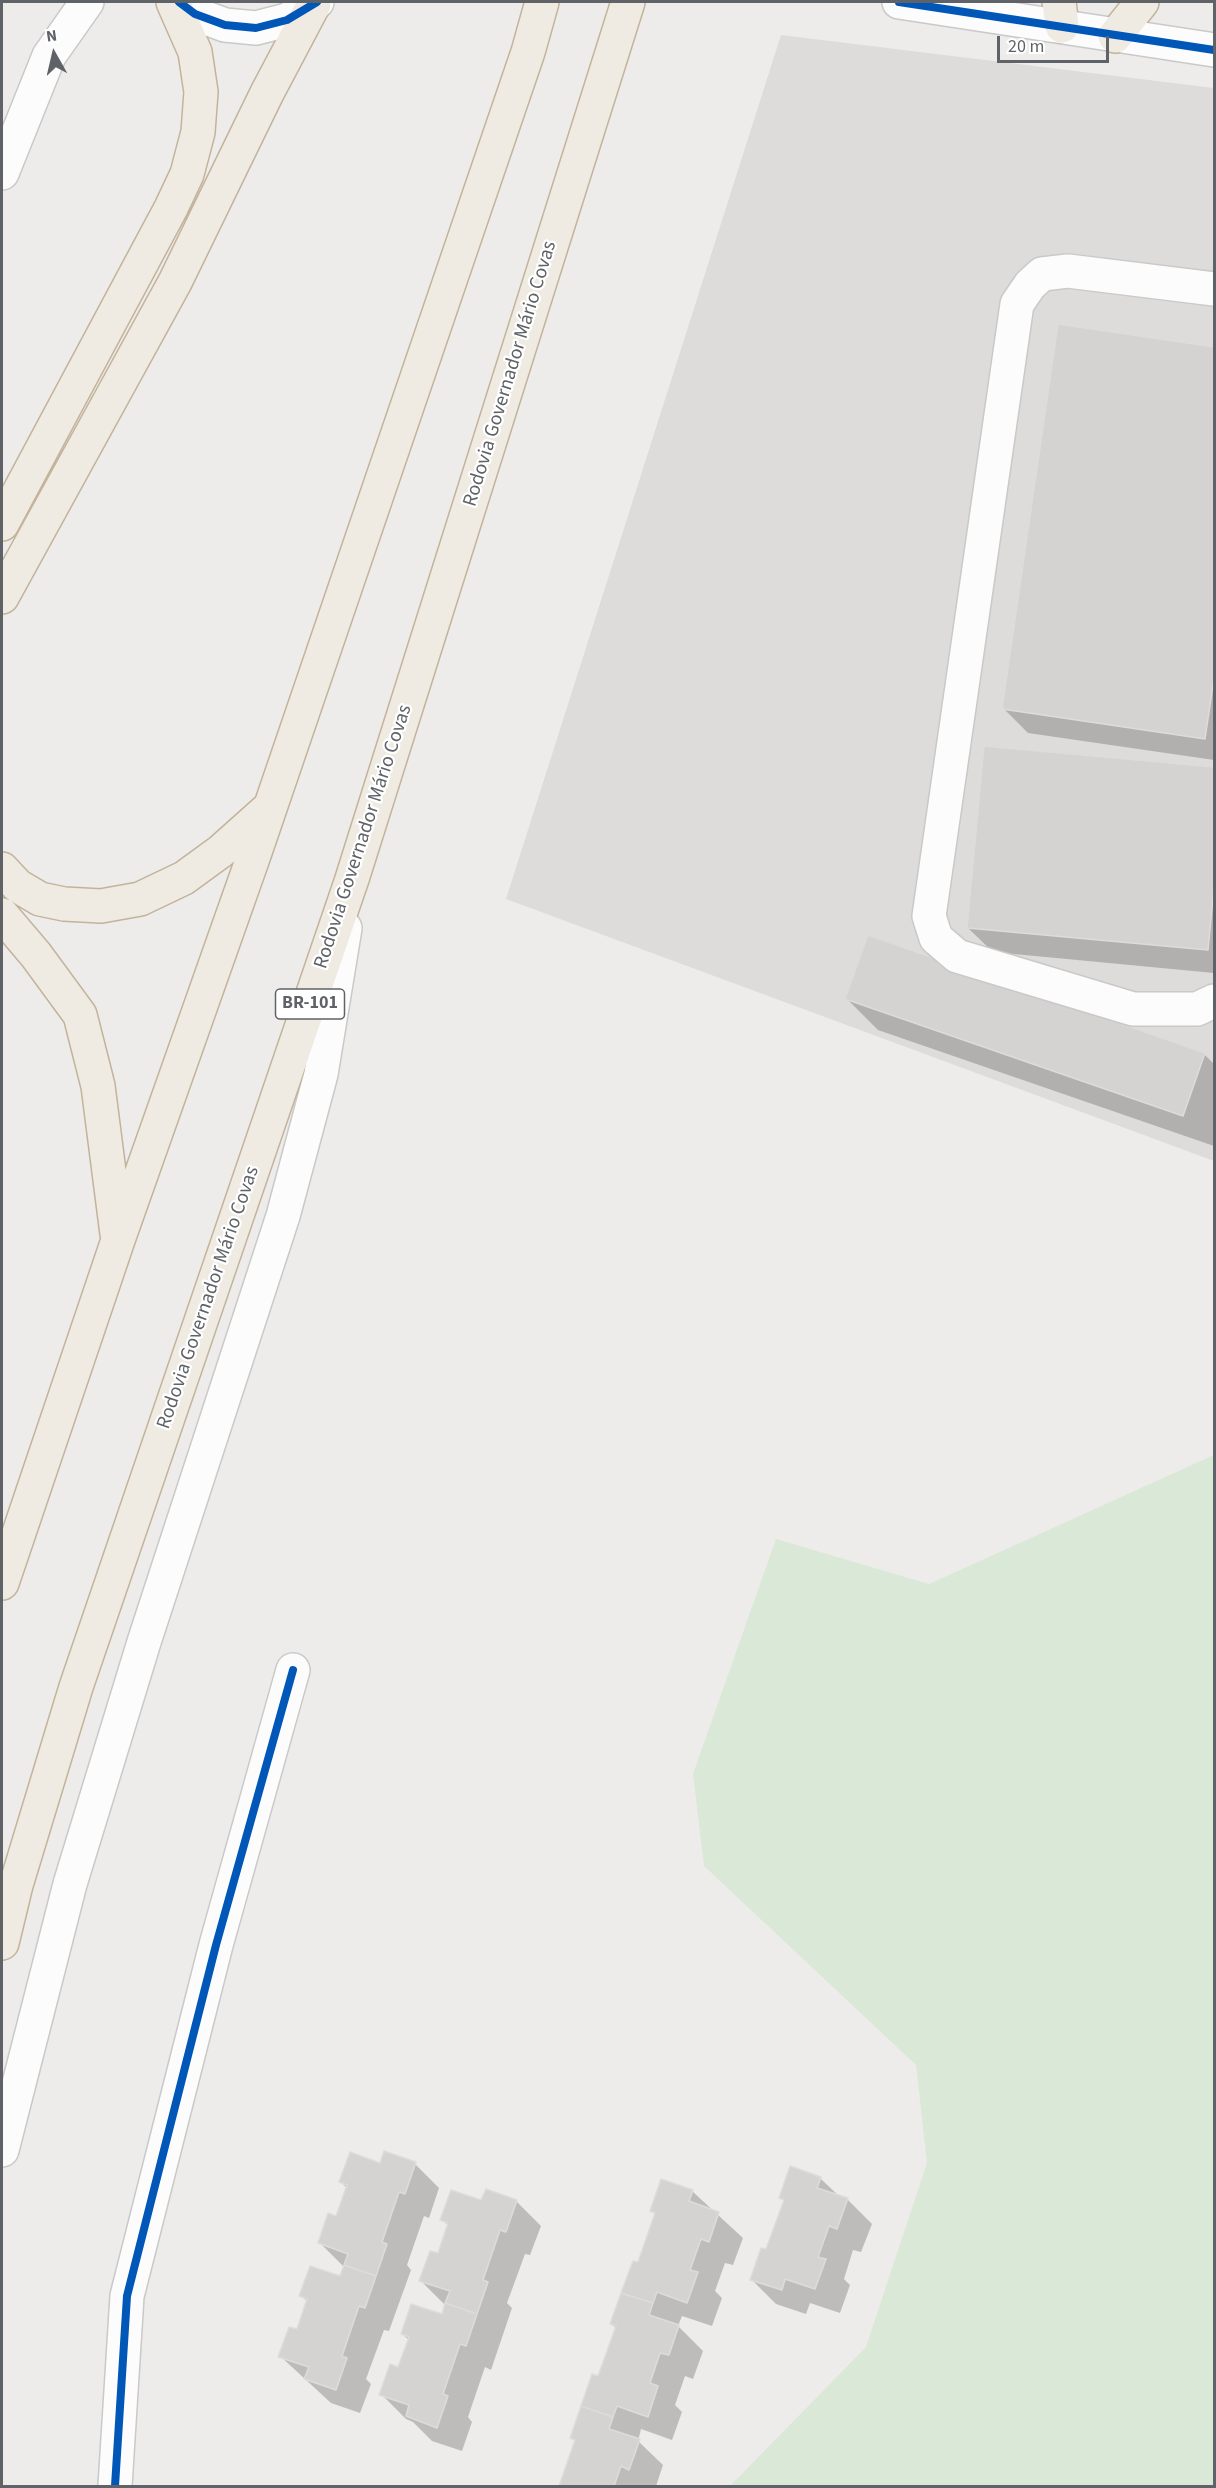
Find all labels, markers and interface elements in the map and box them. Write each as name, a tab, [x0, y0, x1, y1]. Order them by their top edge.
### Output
north arrow	[24, 24, 84, 84]
scale bar	[1000, 24, 1112, 62]
text: N	[45, 25, 58, 48]
text: 20 m	[1008, 34, 1044, 59]
street label: Rodovia Governador Mário Covas	[459, 238, 563, 510]
street label: Rodovia Governador Mário Covas	[310, 702, 418, 972]
road number: BR-101	[276, 989, 344, 1019]
street label: Rodovia Governador Mário Covas	[153, 1163, 265, 1433]

